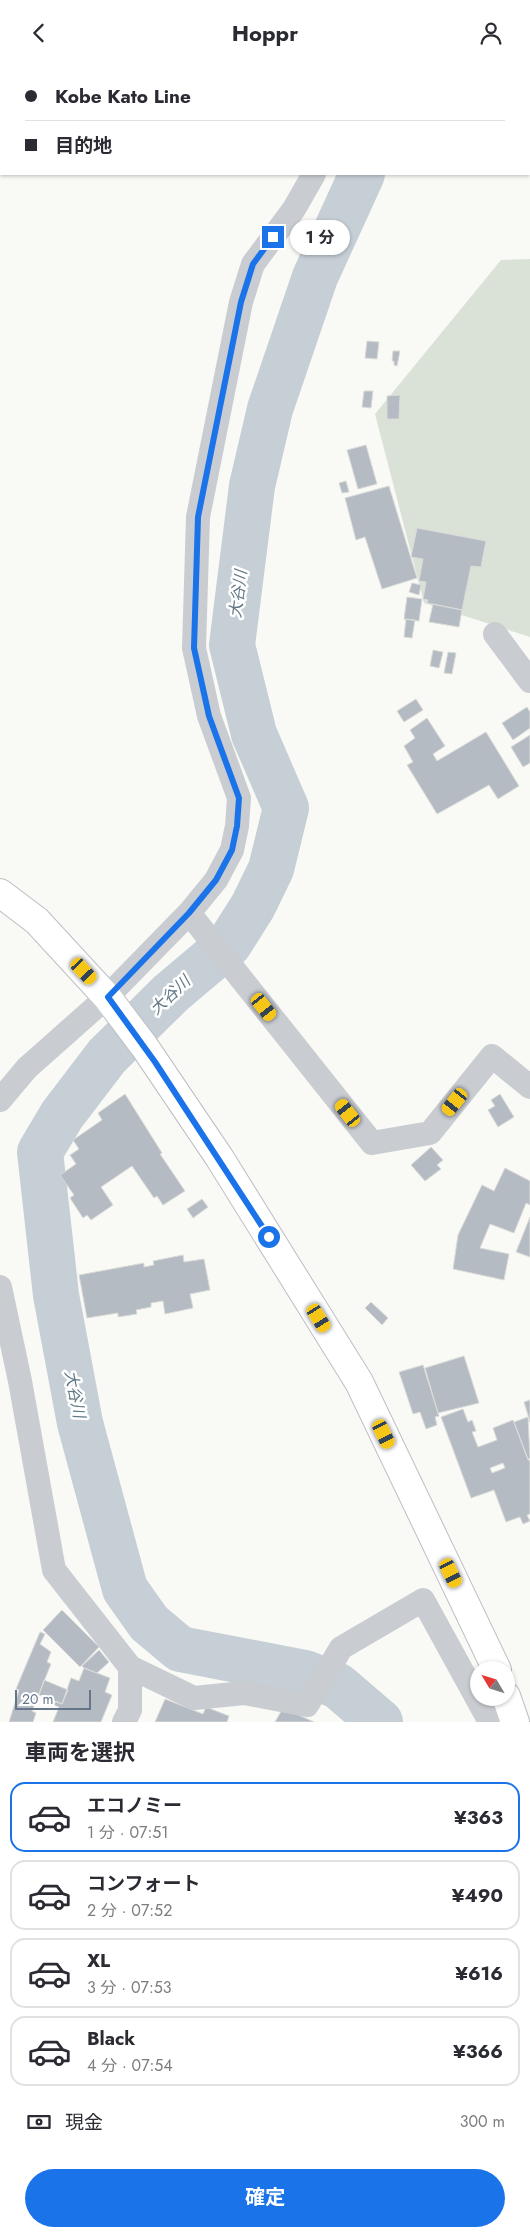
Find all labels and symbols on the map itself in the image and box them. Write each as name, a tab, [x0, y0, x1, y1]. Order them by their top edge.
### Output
callout: 1 分	[290, 219, 350, 255]
route end	[262, 226, 284, 248]
water label: 大谷川	[224, 567, 253, 619]
car	[68, 955, 99, 987]
water label: 大谷川	[145, 969, 197, 1020]
car	[248, 991, 279, 1023]
car	[439, 1086, 470, 1118]
car	[332, 1097, 363, 1129]
route start	[258, 1226, 280, 1248]
car	[304, 1301, 333, 1335]
water label: 大谷川	[59, 1368, 91, 1422]
car	[370, 1417, 397, 1451]
car	[437, 1556, 464, 1590]
north arrow	[470, 1661, 515, 1706]
scale bar	[15, 1687, 91, 1710]

